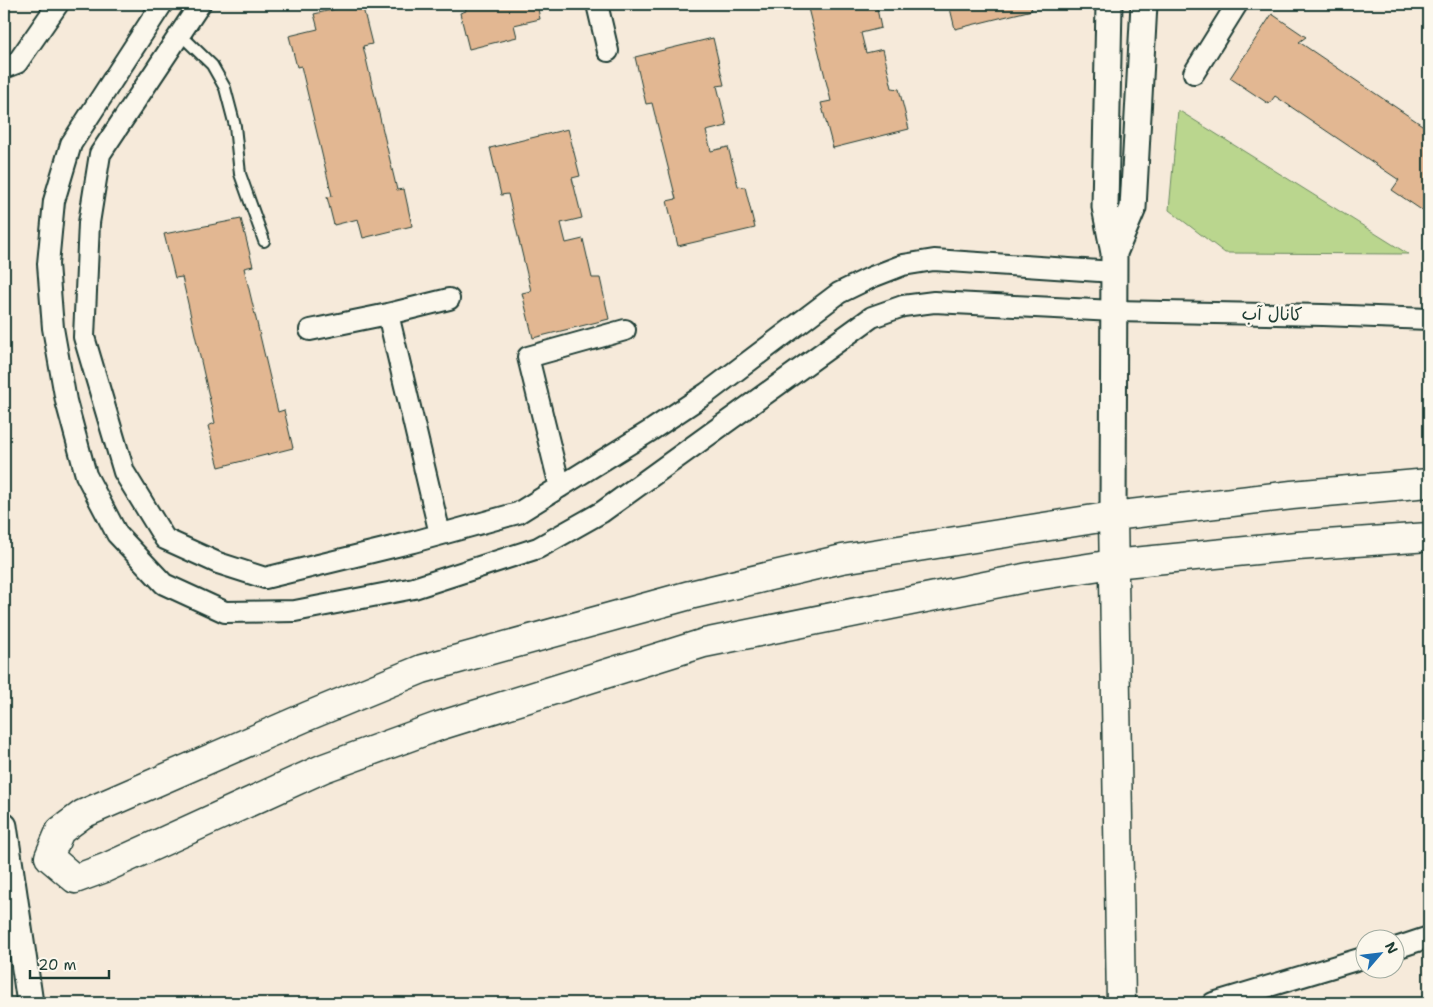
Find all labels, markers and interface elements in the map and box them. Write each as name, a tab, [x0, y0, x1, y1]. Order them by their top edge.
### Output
street label: کانال آب	[1241, 301, 1303, 327]
north arrow	[1356, 930, 1406, 980]
text: N	[1381, 939, 1402, 957]
scale bar	[30, 947, 109, 979]
text: 20 m	[38, 955, 77, 975]

